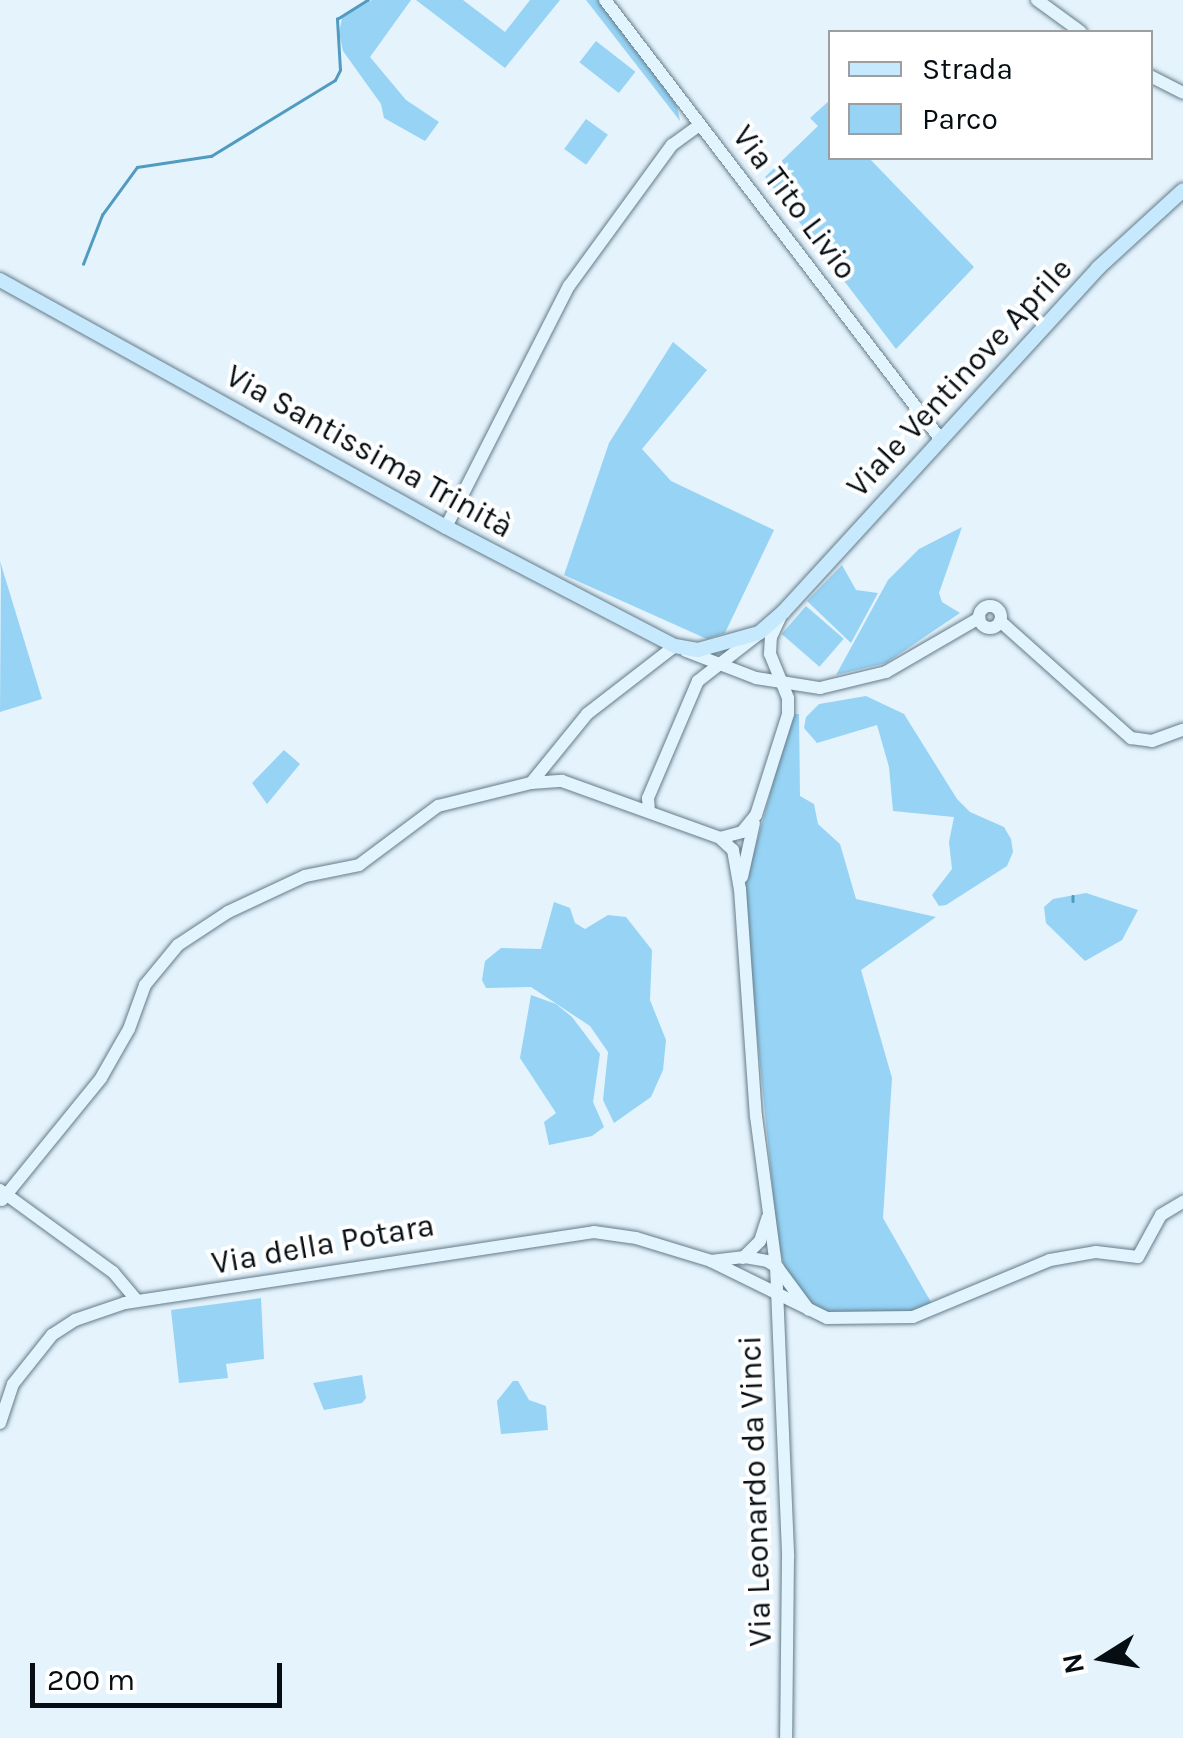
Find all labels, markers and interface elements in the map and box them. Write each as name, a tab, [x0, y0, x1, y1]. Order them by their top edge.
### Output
legend	[828, 30, 1153, 160]
text: Strada	[922, 51, 1013, 87]
text: Parco	[922, 101, 998, 137]
street label: Via Tito Livio	[724, 118, 864, 288]
street label: Viale Ventinove Aprile	[839, 250, 1081, 506]
street label: Via Santissima Trinità	[219, 357, 519, 547]
street label: Via della Potara	[209, 1207, 437, 1283]
street label: Via Leonardo da Vinci	[731, 1335, 781, 1647]
north arrow	[1053, 1608, 1153, 1708]
scale bar	[35, 1643, 288, 1705]
text: N	[1055, 1651, 1091, 1677]
text: 200 m	[47, 1662, 135, 1698]

